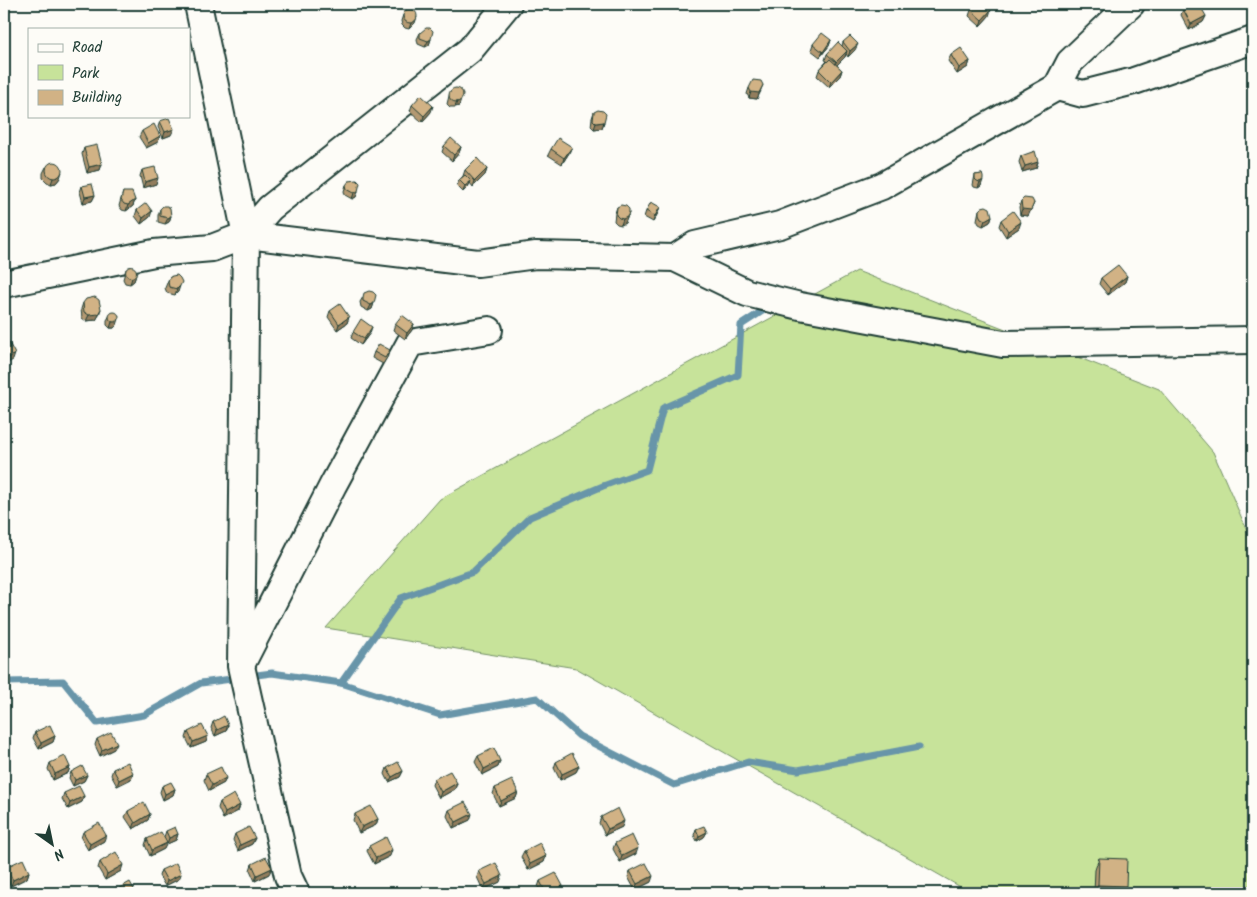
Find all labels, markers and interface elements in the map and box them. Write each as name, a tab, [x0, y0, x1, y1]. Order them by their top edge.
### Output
legend	[28, 28, 190, 118]
text: Road	[72, 36, 103, 60]
text: Park	[72, 62, 100, 86]
text: Building	[72, 86, 122, 110]
north arrow	[28, 820, 78, 870]
text: N	[49, 842, 68, 866]

